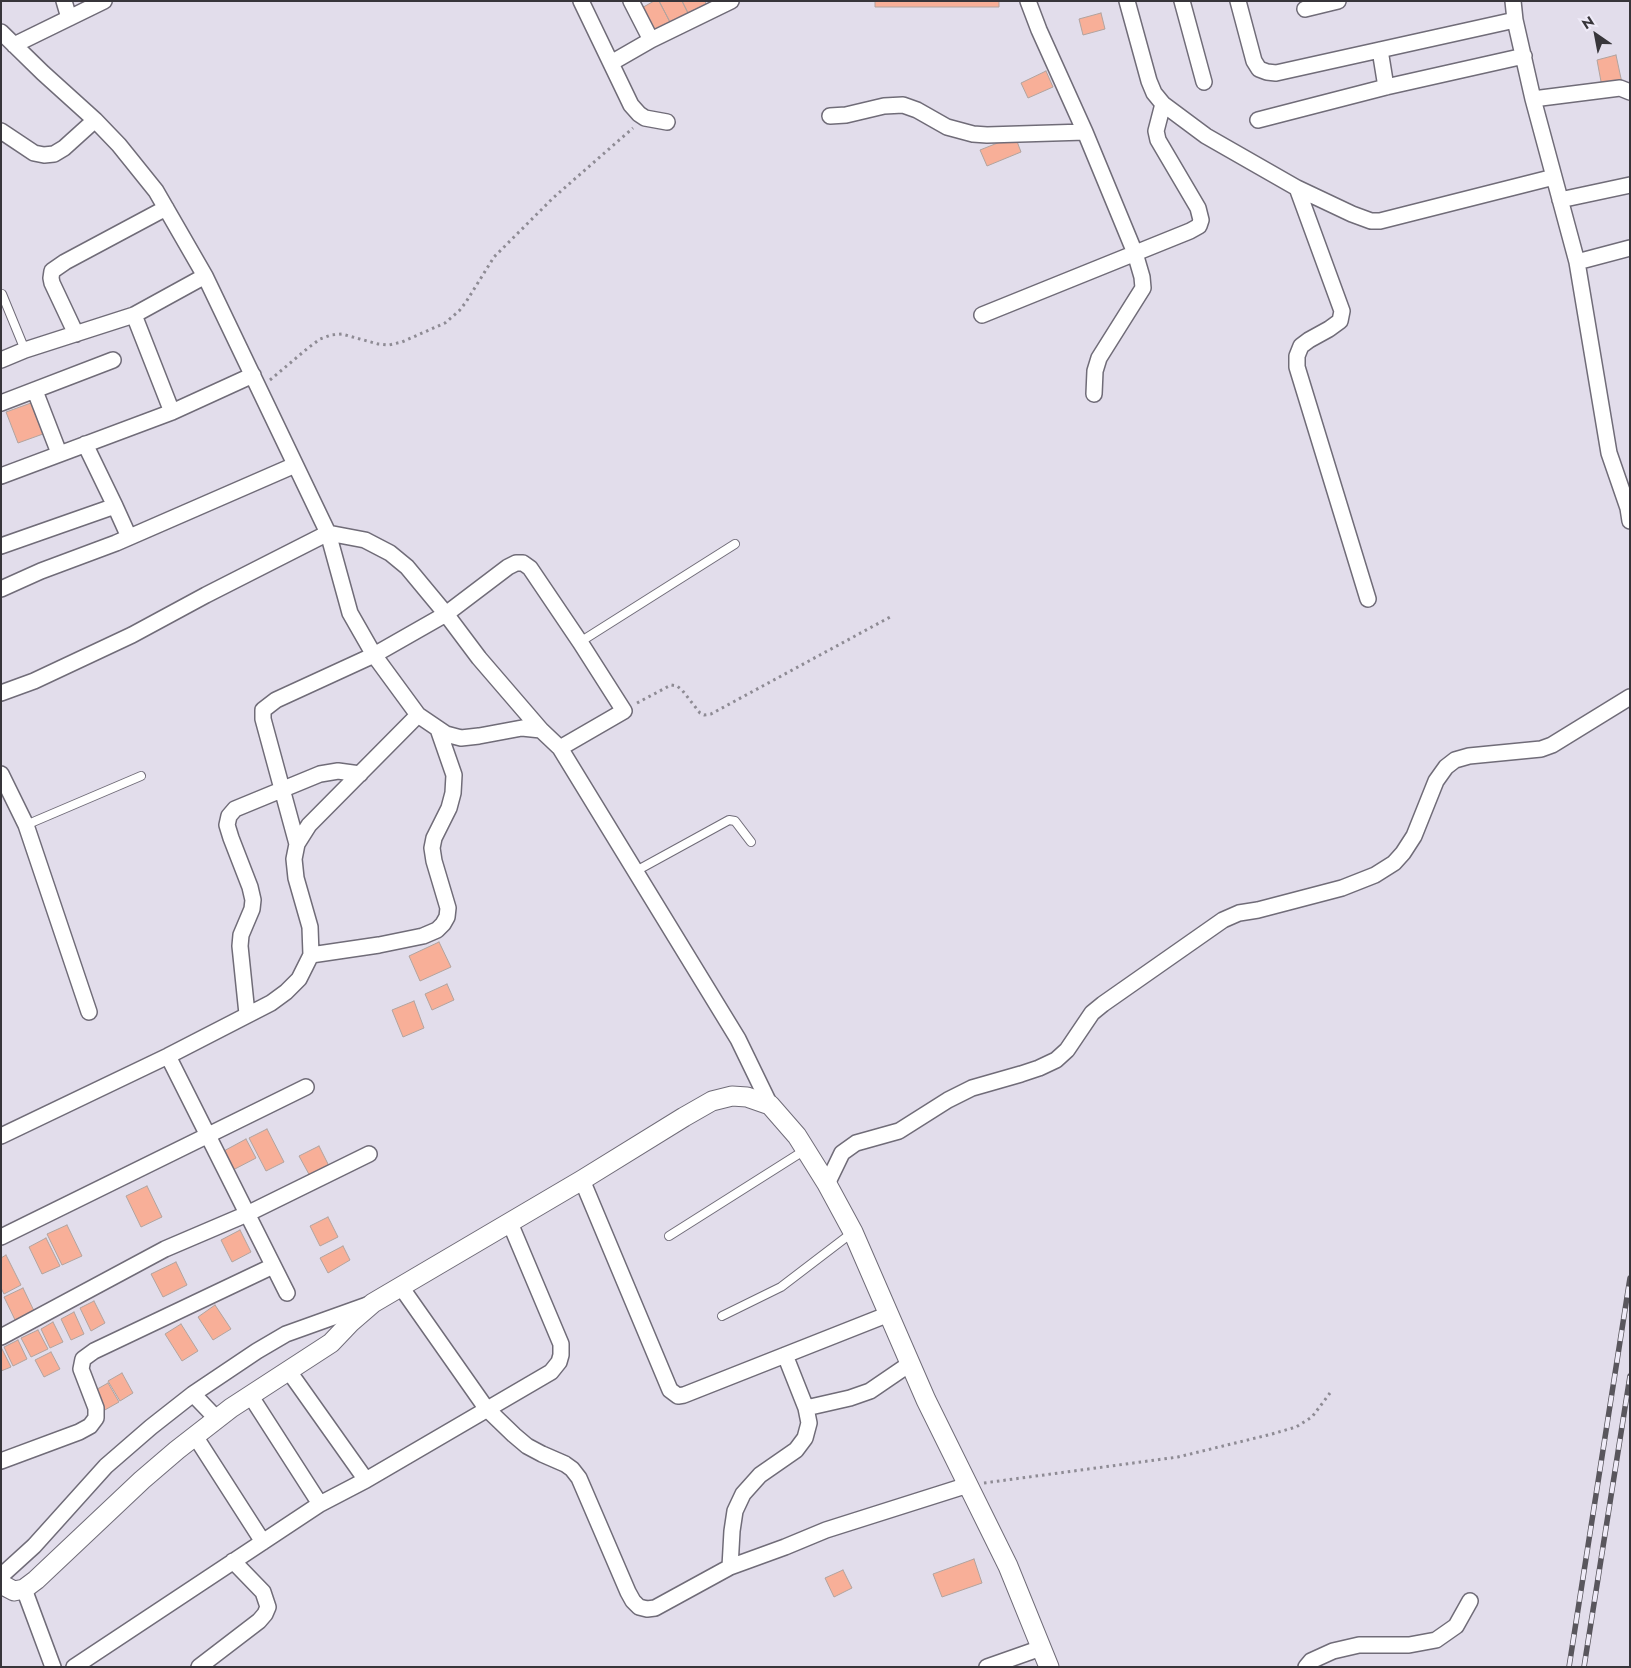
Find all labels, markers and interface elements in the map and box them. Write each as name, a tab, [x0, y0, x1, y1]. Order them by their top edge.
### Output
north arrow	[1571, 10, 1621, 60]
text: N	[1578, 11, 1598, 34]

